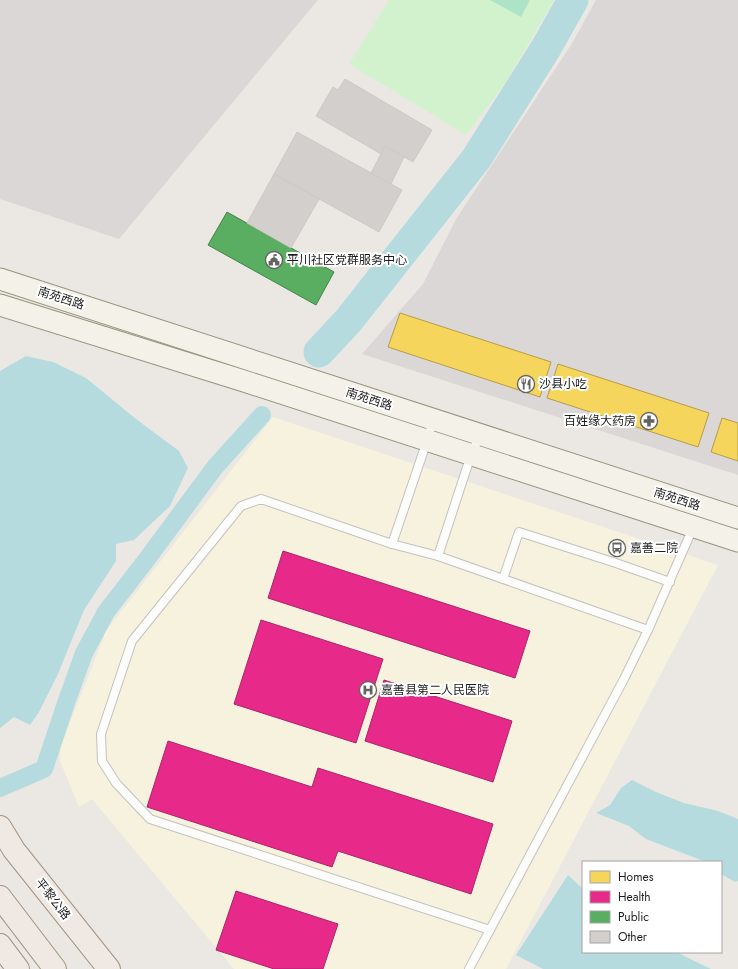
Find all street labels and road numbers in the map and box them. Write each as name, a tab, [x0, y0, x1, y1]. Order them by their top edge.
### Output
street label: 南苑西路	[35, 282, 87, 314]
street label: 南苑西路	[343, 383, 395, 415]
street label: 南苑西路	[651, 483, 703, 515]
street label: 平黎公路	[31, 875, 75, 923]

